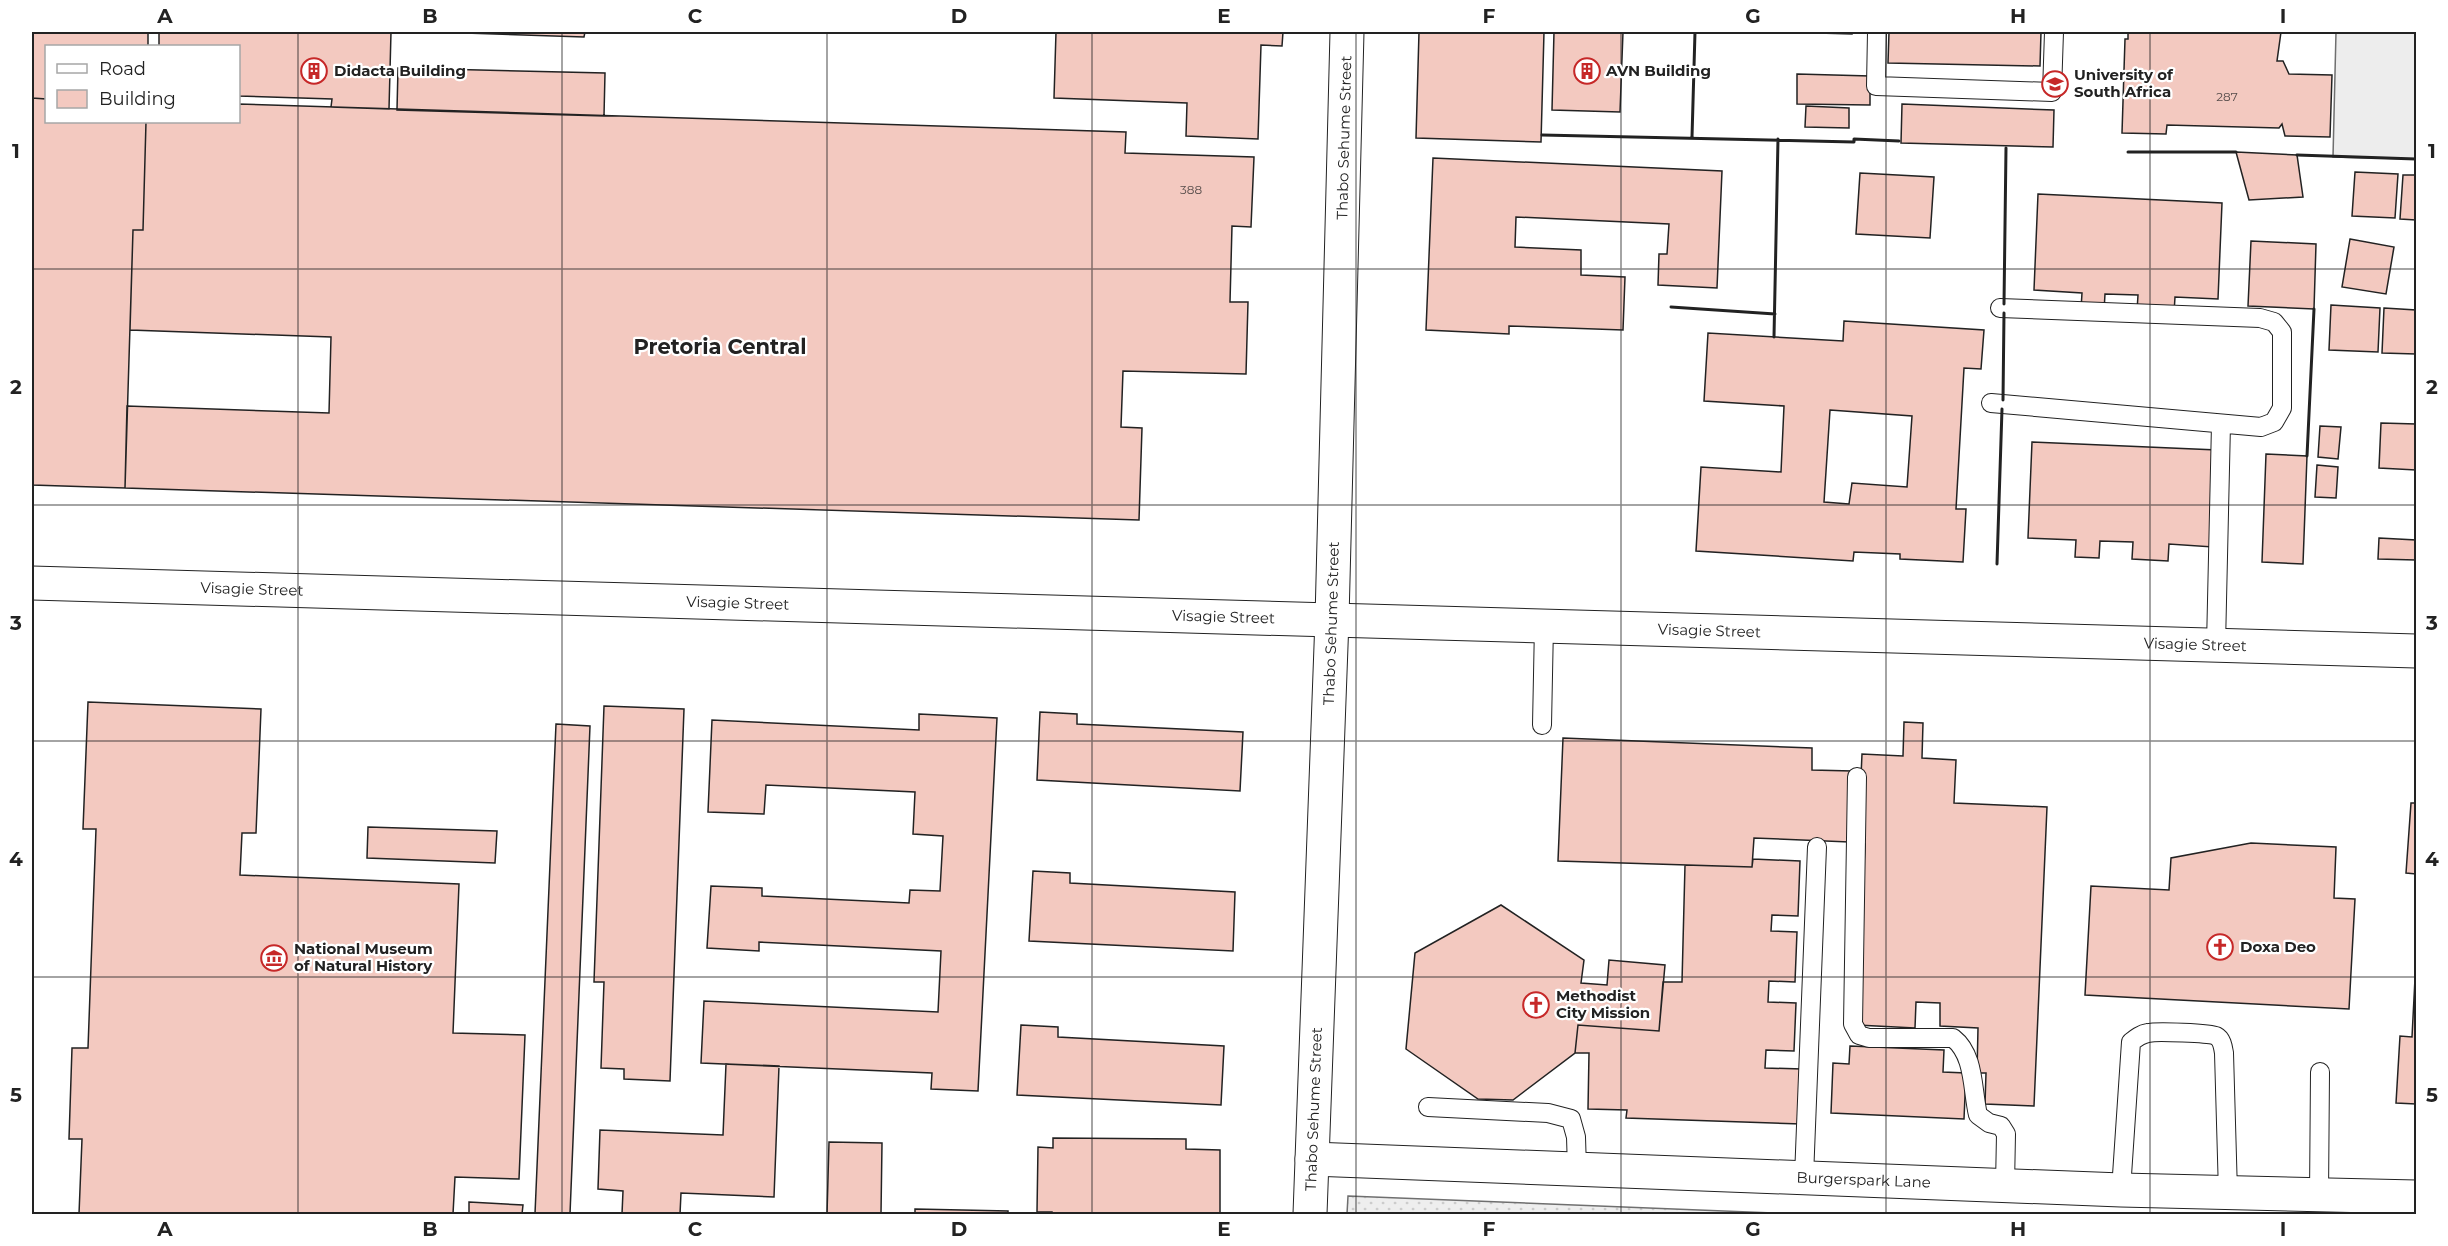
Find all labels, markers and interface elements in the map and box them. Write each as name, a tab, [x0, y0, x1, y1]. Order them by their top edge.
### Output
text: A	[156, 4, 173, 28]
text: B	[422, 4, 438, 28]
text: C	[688, 4, 703, 28]
text: D	[951, 4, 967, 28]
text: E	[1217, 4, 1231, 28]
text: F	[1483, 4, 1496, 28]
text: G	[1745, 4, 1761, 28]
text: H	[2010, 4, 2026, 28]
text: I	[2280, 4, 2286, 28]
legend	[45, 45, 240, 123]
street label: Thabo Sehume Street	[1332, 55, 1355, 220]
building icon: Didacta Building	[299, 56, 329, 86]
building icon: AVN Building	[1572, 56, 1602, 86]
text: Road	[99, 58, 146, 80]
place label: Didacta Building	[334, 61, 466, 80]
place label: AVN Building	[1605, 61, 1711, 80]
place label: University of South Africa	[2074, 65, 2174, 101]
school or university icon: University of South Africa	[2040, 69, 2070, 99]
text: Building	[99, 88, 176, 110]
house number: 287	[2216, 89, 2238, 104]
text: 1	[12, 139, 20, 163]
text: 1	[2428, 139, 2436, 163]
house number: 388	[1180, 182, 1202, 197]
district label: Pretoria Central	[633, 334, 807, 359]
text: 2	[10, 375, 22, 399]
text: 2	[2426, 375, 2438, 399]
street label: Thabo Sehume Street	[1319, 541, 1343, 706]
street label: Visagie Street	[200, 578, 304, 600]
street label: Visagie Street	[686, 592, 790, 614]
street label: Visagie Street	[1172, 606, 1275, 627]
text: 3	[9, 611, 22, 635]
text: 3	[2425, 611, 2438, 635]
street label: Visagie Street	[1658, 619, 1761, 641]
street label: Visagie Street	[2143, 633, 2247, 655]
text: 4	[9, 847, 23, 871]
text: 4	[2425, 847, 2439, 871]
church icon: Doxa Deo	[2205, 932, 2235, 962]
place label: Doxa Deo	[2240, 937, 2316, 956]
place label: National Museum of Natural History	[294, 939, 433, 975]
museum icon: National Museum of Natural History	[259, 943, 289, 973]
place label: Methodist City Mission	[1556, 986, 1650, 1022]
church icon: Methodist City Mission	[1521, 990, 1551, 1020]
street label: Thabo Sehume Street	[1301, 1027, 1326, 1191]
text: 5	[10, 1083, 22, 1107]
text: 5	[2426, 1083, 2438, 1107]
street label: Burgerspark Lane	[1796, 1168, 1931, 1192]
text: A	[156, 1217, 173, 1241]
text: B	[422, 1217, 438, 1241]
text: C	[688, 1217, 703, 1241]
text: D	[951, 1217, 967, 1241]
text: E	[1217, 1217, 1231, 1241]
text: F	[1483, 1217, 1496, 1241]
text: G	[1745, 1217, 1761, 1241]
text: H	[2010, 1217, 2026, 1241]
text: I	[2280, 1217, 2286, 1241]

